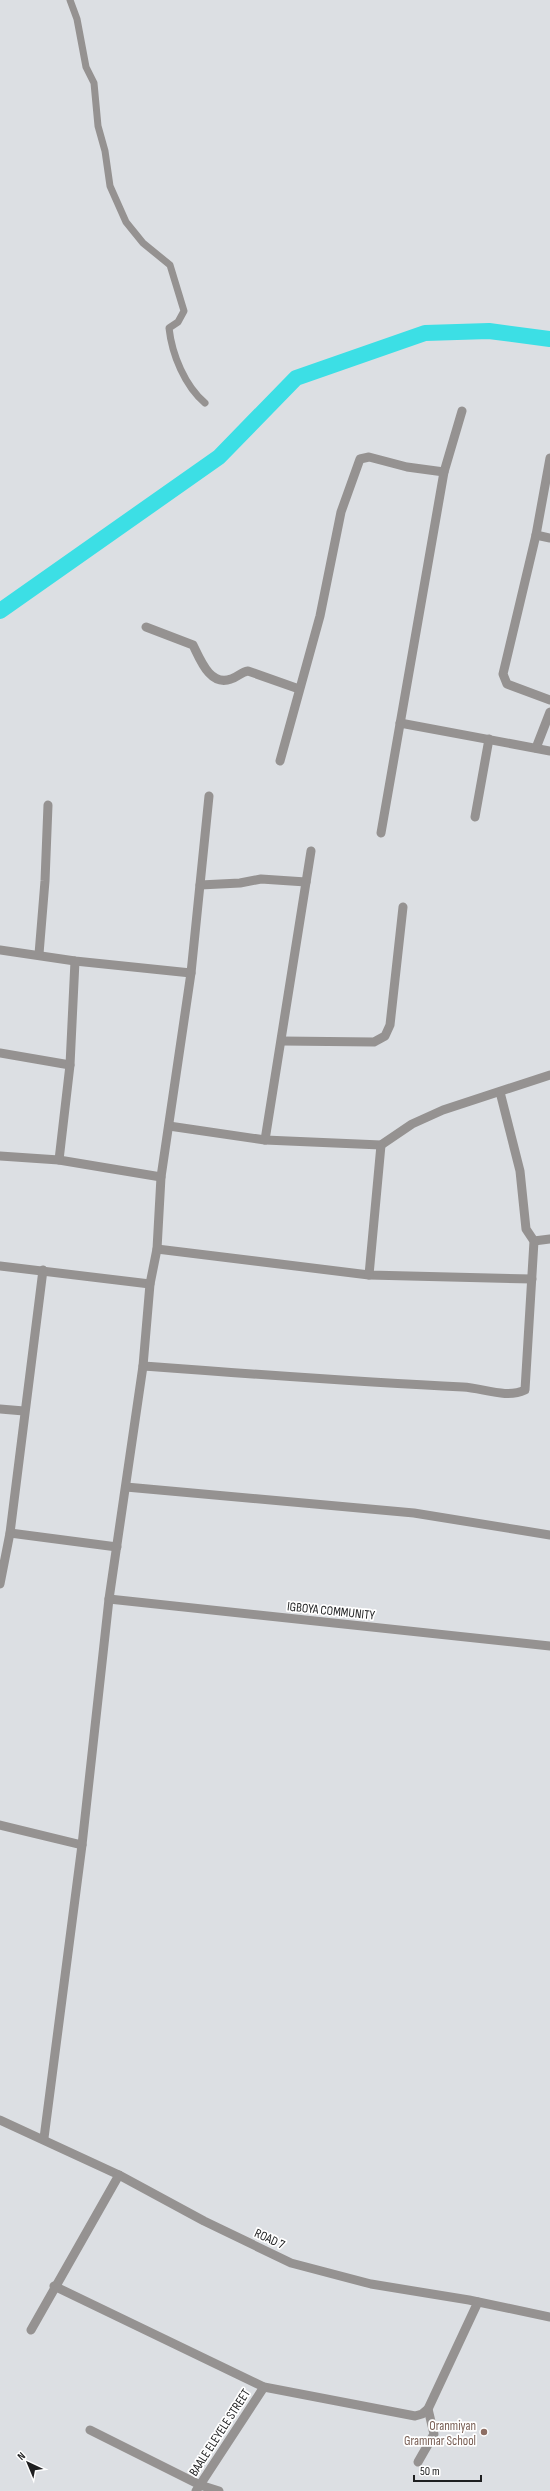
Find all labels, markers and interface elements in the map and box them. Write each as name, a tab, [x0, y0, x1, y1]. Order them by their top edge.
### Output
street label: IGBOYA COMMUNITY	[286, 1598, 376, 1624]
street label: ROAD 7	[252, 2225, 288, 2253]
street label: BAALE ELEYELE STREET	[186, 2386, 254, 2479]
place label: Oranmiyan Grammar School	[404, 2418, 476, 2449]
marker: Oranmiyan Grammar School	[479, 2427, 489, 2437]
north arrow	[8, 2443, 48, 2483]
text: N	[15, 2449, 28, 2463]
scale bar	[414, 2457, 481, 2483]
text: 50 m	[420, 2464, 440, 2479]

